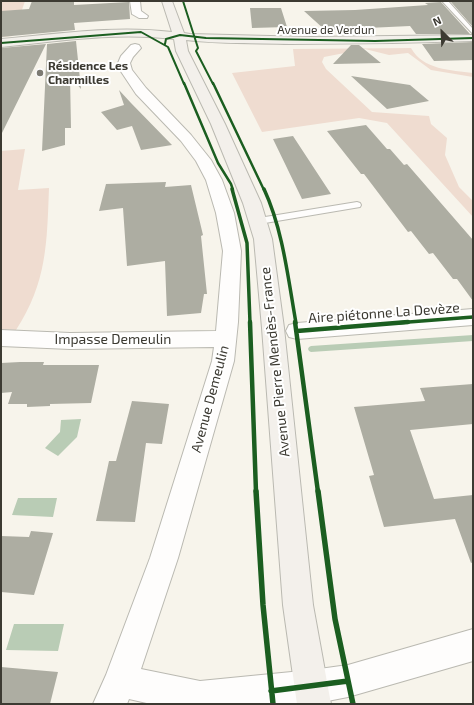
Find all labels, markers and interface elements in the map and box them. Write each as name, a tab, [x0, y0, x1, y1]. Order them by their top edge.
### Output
north arrow	[422, 12, 462, 52]
text: N	[431, 13, 443, 28]
street label: Avenue de Verdun	[277, 23, 375, 37]
place label: Résidence Les Charmilles	[48, 59, 128, 87]
marker: Résidence Les Charmilles	[35, 68, 45, 78]
street label: Avenue Pierre Mendès-France	[257, 266, 293, 458]
street label: Aire piétonne La Devèze	[308, 299, 460, 327]
street label: Impasse Demeulin	[55, 331, 171, 347]
street label: Avenue Demeulin	[188, 344, 232, 454]

